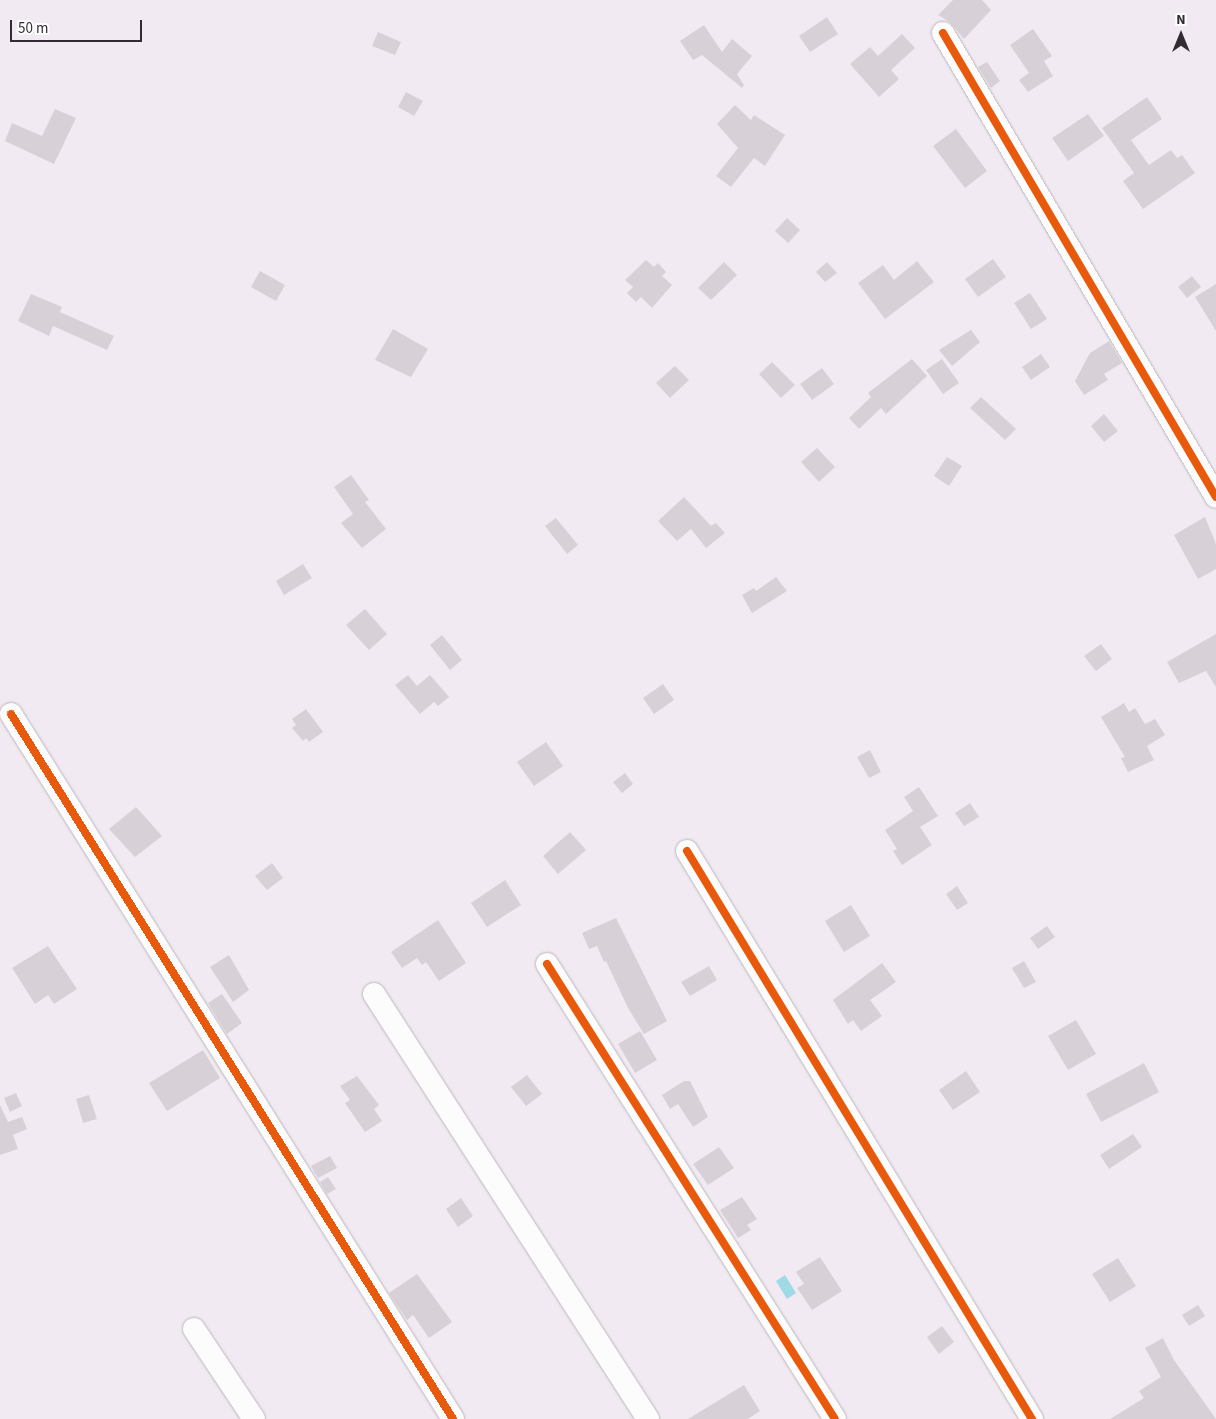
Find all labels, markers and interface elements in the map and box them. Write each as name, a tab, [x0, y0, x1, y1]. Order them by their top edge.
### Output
scale bar	[12, 10, 145, 42]
north arrow	[1156, 10, 1206, 60]
text: N	[1176, 10, 1186, 30]
text: 50 m	[18, 18, 48, 39]

